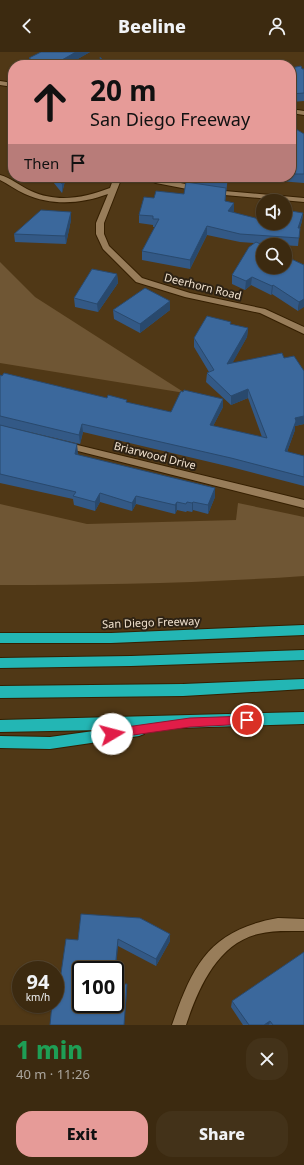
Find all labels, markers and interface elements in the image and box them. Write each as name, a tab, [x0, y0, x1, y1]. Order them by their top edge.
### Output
text: Beeline	[118, 14, 186, 38]
icon: back	[16, 15, 38, 37]
icon: person	[266, 15, 288, 37]
text: 20 m	[90, 71, 157, 109]
icon: ahead	[24, 76, 76, 128]
text: San Diego Freeway	[90, 107, 250, 131]
icon: arrive	[67, 152, 89, 174]
text: Then	[24, 153, 59, 173]
map controls	[256, 194, 292, 274]
button: sound	[256, 194, 292, 230]
button: search	[256, 238, 292, 274]
street label: Deerhorn Road	[163, 269, 243, 303]
street label: Briarwood Drive	[112, 438, 198, 472]
street label: San Diego Freeway	[102, 613, 201, 631]
pin	[230, 703, 264, 737]
icon: arrive	[236, 709, 258, 731]
position arrow	[91, 713, 133, 755]
speed limit sign: 100	[72, 961, 124, 1013]
text: 94	[27, 968, 49, 995]
text: km/h	[26, 990, 50, 1004]
text: 1 min	[16, 1033, 83, 1066]
button: close	[246, 1038, 288, 1080]
text: 40 m · 11:26	[16, 1065, 90, 1083]
button: Exit	[16, 1111, 148, 1157]
button: Share	[156, 1111, 288, 1157]

